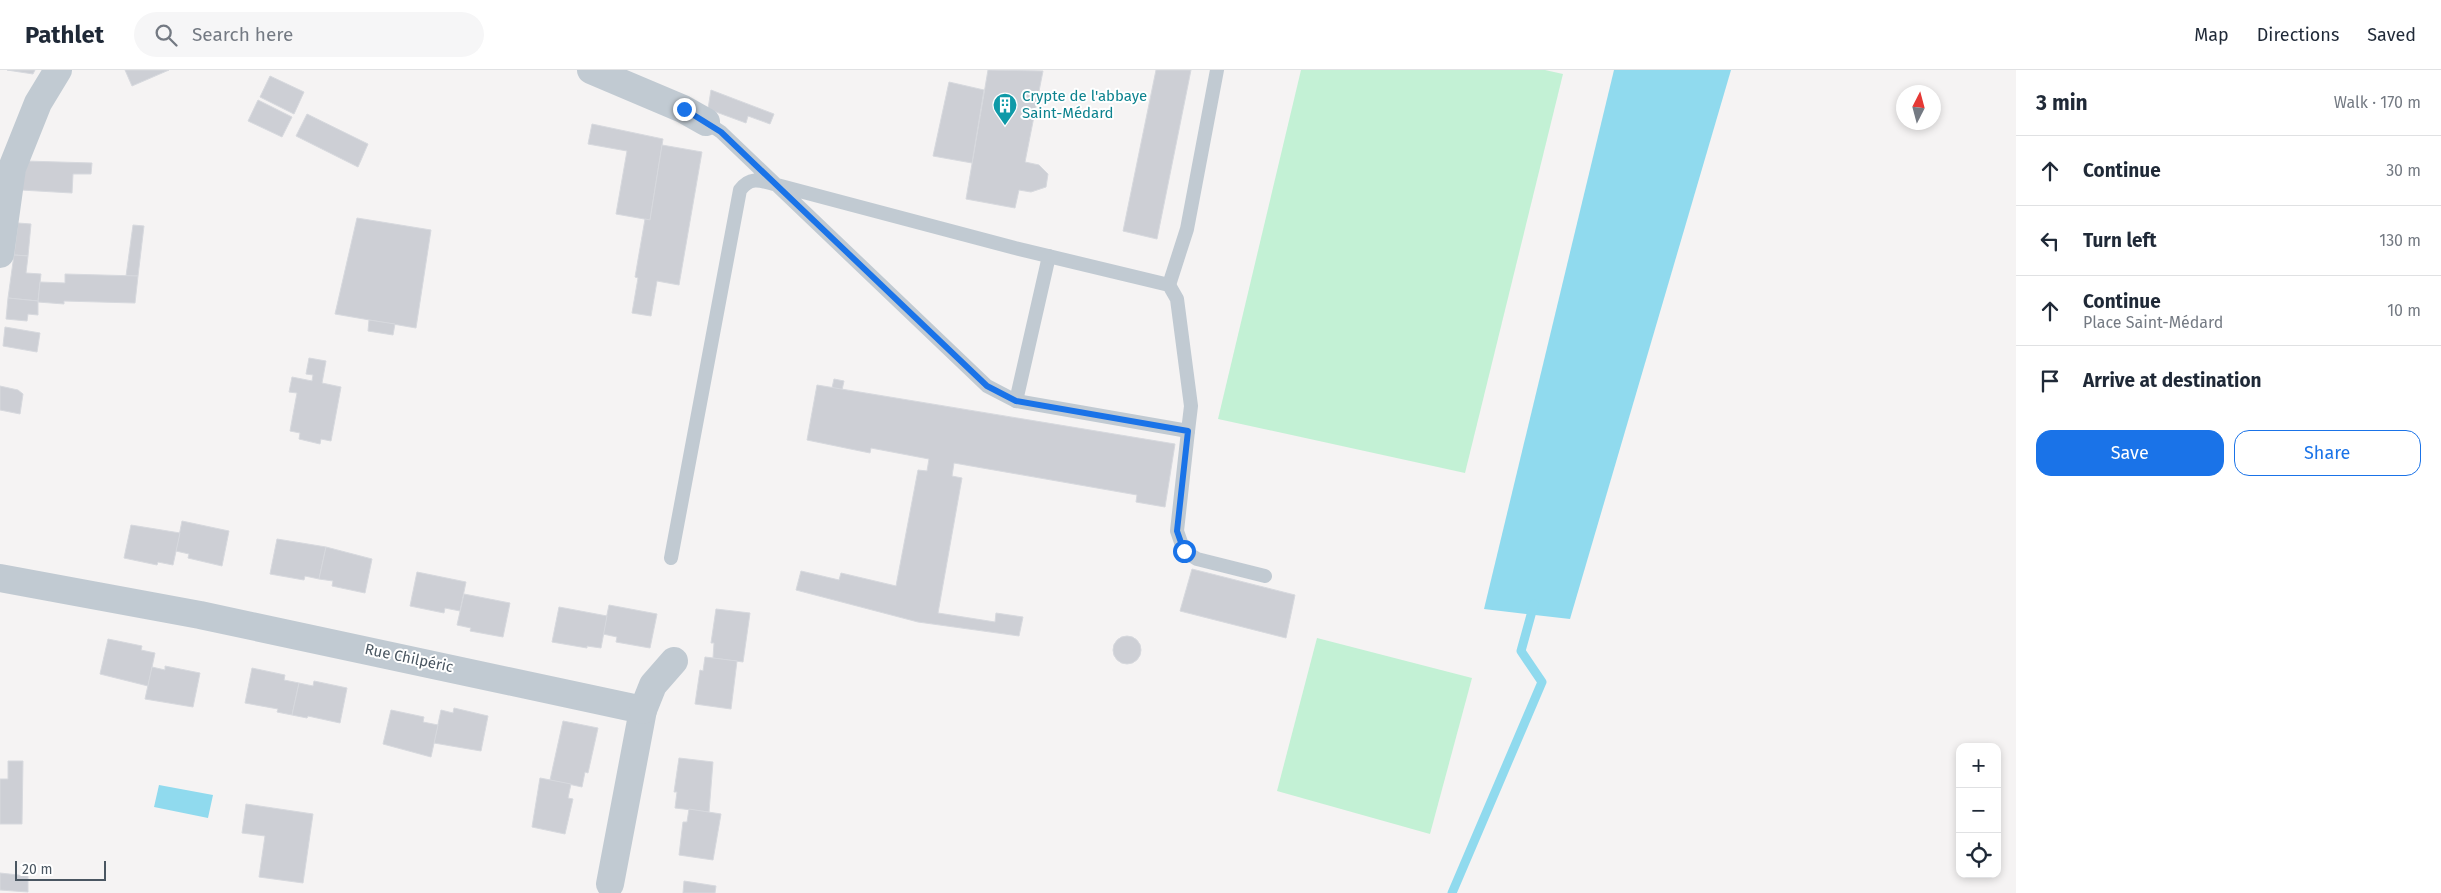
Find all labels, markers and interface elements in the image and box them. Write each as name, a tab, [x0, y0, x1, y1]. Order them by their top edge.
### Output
search box	[134, 12, 484, 57]
text: Pathlet	[25, 21, 104, 49]
icon: search	[152, 21, 180, 49]
text: Search here	[192, 23, 293, 46]
text: Map	[2194, 24, 2229, 46]
text: Directions	[2257, 24, 2339, 46]
text: Saved	[2367, 24, 2416, 46]
north arrow	[1896, 85, 1941, 130]
place label: Crypte de l'abbaye Saint-Médard	[1022, 87, 1147, 122]
text: 3 min	[2036, 90, 2088, 116]
building icon: Crypte de l'abbaye Saint-Médard	[992, 92, 1018, 126]
text: Walk · 170 m	[2334, 93, 2421, 112]
route end	[673, 98, 696, 121]
icon: ahead	[2036, 157, 2064, 185]
text: Continue	[2083, 159, 2161, 182]
text: 30 m	[2386, 161, 2421, 180]
icon: left	[2036, 227, 2064, 255]
text: Turn left	[2083, 229, 2157, 252]
text: 130 m	[2379, 231, 2421, 250]
text: Continue	[2083, 290, 2161, 313]
icon: ahead	[2036, 297, 2064, 325]
text: 10 m	[2387, 301, 2421, 320]
text: Place Saint-Médard	[2083, 313, 2223, 332]
icon: arrive	[2036, 367, 2064, 395]
text: Arrive at destination	[2083, 369, 2262, 392]
button: Save	[2036, 430, 2224, 476]
button: Share	[2234, 430, 2421, 476]
route start	[1173, 540, 1196, 563]
street label: Rue Chilpéric	[363, 640, 455, 676]
map controls	[1956, 743, 2001, 878]
button: +	[1956, 743, 2001, 788]
button: −	[1956, 788, 2001, 833]
button: locate	[1956, 833, 2001, 878]
scale bar	[15, 858, 106, 881]
text: 20 m	[22, 861, 52, 878]

